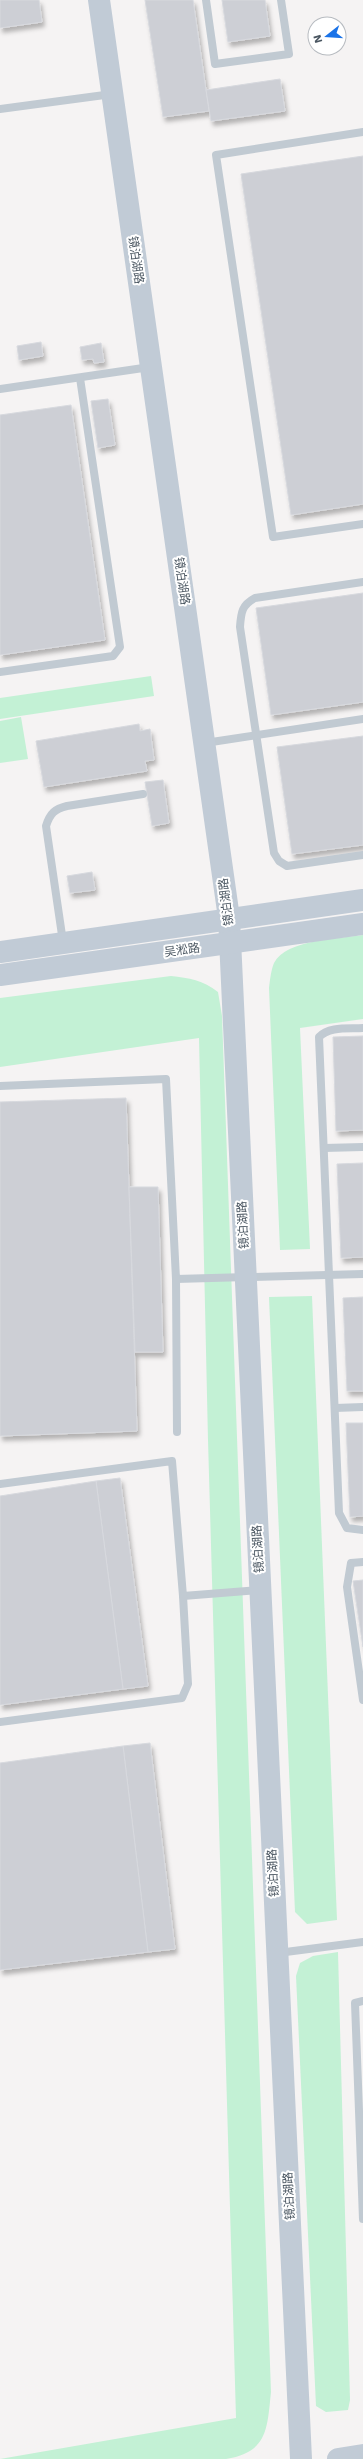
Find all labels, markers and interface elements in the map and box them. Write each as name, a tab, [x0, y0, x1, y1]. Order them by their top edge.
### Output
north arrow	[307, 16, 347, 56]
text: N	[311, 33, 325, 45]
street label: 镜泊湖路	[126, 235, 146, 285]
street label: 镜泊湖路	[172, 556, 192, 606]
street label: 镜泊湖路	[216, 877, 236, 927]
street label: 吴淞路	[163, 941, 201, 959]
street label: 镜泊湖路	[235, 1201, 251, 1249]
street label: 镜泊湖路	[250, 1525, 266, 1573]
street label: 镜泊湖路	[265, 1849, 281, 1897]
street label: 镜泊湖路	[281, 2172, 297, 2220]

